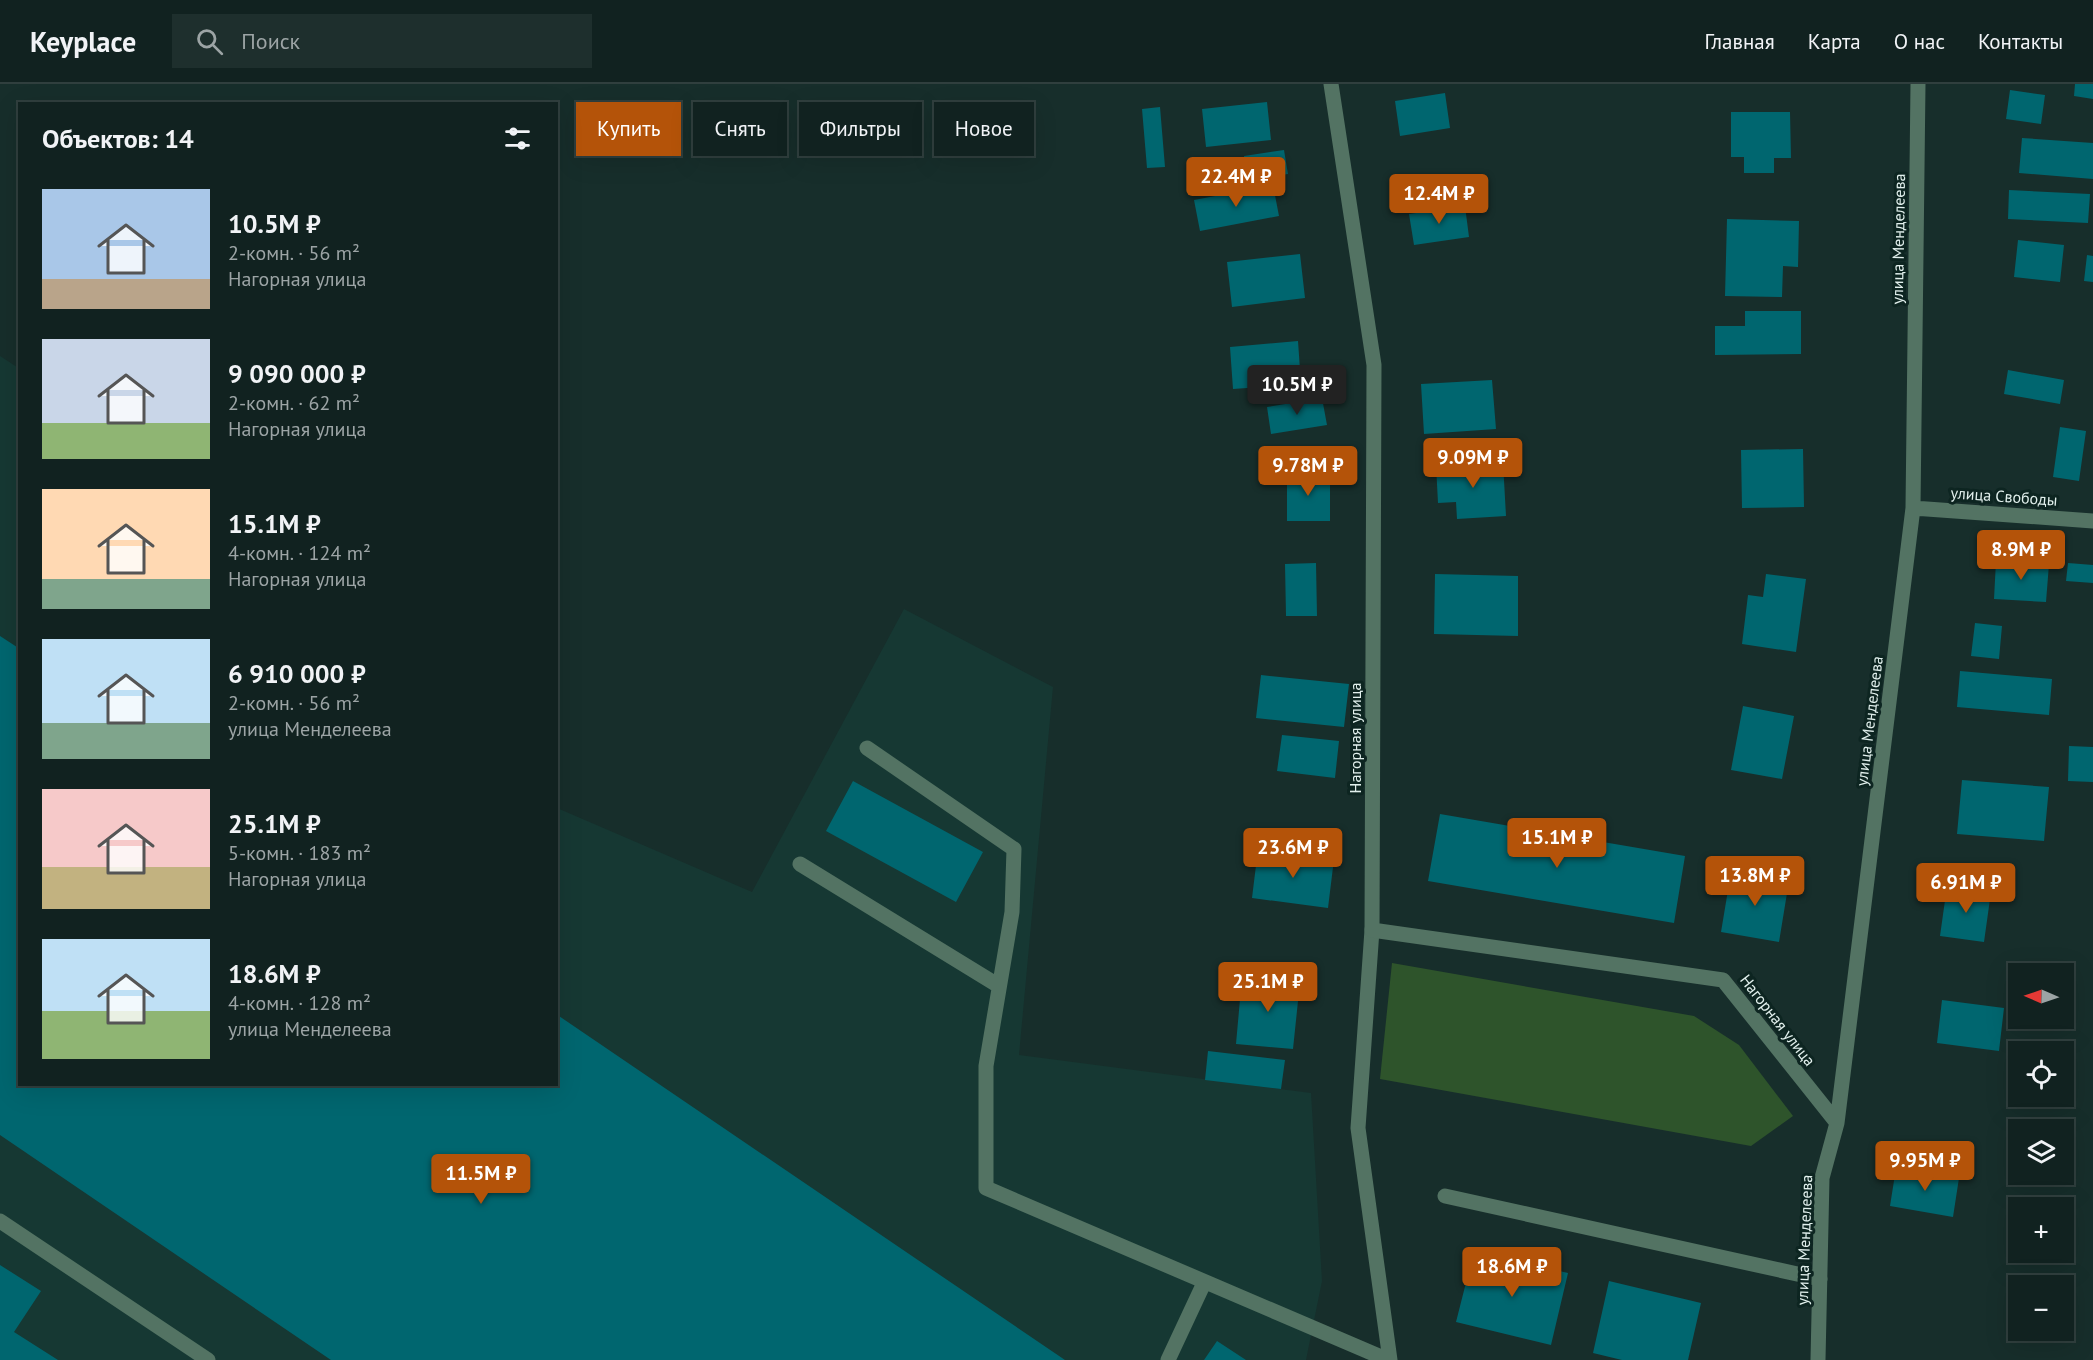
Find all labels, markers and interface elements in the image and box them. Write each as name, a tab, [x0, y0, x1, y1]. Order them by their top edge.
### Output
search box	[172, 14, 592, 68]
text: Keyplace	[30, 23, 136, 60]
icon: search	[193, 25, 226, 58]
text: Поиск	[241, 27, 300, 55]
text: Главная	[1704, 28, 1775, 55]
text: Карта	[1808, 28, 1861, 55]
text: О нас	[1894, 28, 1945, 55]
text: Контакты	[1978, 28, 2063, 55]
chip: Купить	[576, 102, 681, 156]
chip: Снять	[693, 102, 787, 156]
chip: Фильтры	[799, 102, 922, 156]
chip: Новое	[934, 102, 1034, 156]
text: Объектов: 14	[42, 122, 194, 155]
icon: filters	[501, 122, 534, 155]
pin: 22.4M ₽	[1181, 157, 1291, 208]
text: 22.4M ₽	[1200, 163, 1272, 189]
street label: улица Менделеева	[1887, 173, 1909, 305]
pin: 12.4M ₽	[1384, 174, 1494, 225]
text: 12.4M ₽	[1403, 180, 1475, 206]
text: 10.5M ₽	[228, 207, 321, 240]
icon: home	[90, 213, 162, 285]
text: 2-комн. · 56 m²	[228, 240, 360, 266]
text: Нагорная улица	[228, 266, 366, 292]
text: 9 090 000 ₽	[228, 357, 366, 390]
icon: home	[90, 363, 162, 435]
pin: 10.5M ₽	[1242, 365, 1352, 416]
text: 10.5M ₽	[1261, 371, 1333, 397]
text: 2-комн. · 62 m²	[228, 390, 360, 416]
text: Нагорная улица	[228, 416, 366, 442]
pin: 9.09M ₽	[1418, 438, 1528, 489]
text: 9.09M ₽	[1437, 444, 1509, 470]
pin: 9.78M ₽	[1253, 446, 1363, 497]
text: 9.78M ₽	[1272, 452, 1344, 478]
street label: улица Свободы	[1950, 482, 2058, 510]
text: 15.1M ₽	[228, 507, 321, 540]
icon: home	[90, 513, 162, 585]
pin: 8.9M ₽	[1972, 530, 2070, 581]
text: 8.9M ₽	[1991, 536, 2051, 562]
text: 4-комн. · 124 m²	[228, 540, 371, 566]
text: Нагорная улица	[228, 566, 366, 592]
street label: улица Менделеева	[1851, 655, 1887, 787]
text: 6 910 000 ₽	[228, 657, 366, 690]
icon: home	[90, 663, 162, 735]
street label: Нагорная улица	[1345, 683, 1365, 793]
text: 2-комн. · 56 m²	[228, 690, 360, 716]
text: улица Менделеева	[228, 716, 392, 742]
text: 25.1M ₽	[228, 807, 321, 840]
icon: home	[90, 813, 162, 885]
pin: 15.1M ₽	[1502, 818, 1612, 869]
text: 15.1M ₽	[1521, 824, 1593, 850]
pin: 23.6M ₽	[1238, 828, 1348, 879]
text: 23.6M ₽	[1257, 834, 1329, 860]
text: 5-комн. · 183 m²	[228, 840, 371, 866]
pin: 13.8M ₽	[1700, 856, 1810, 907]
text: 13.8M ₽	[1719, 862, 1791, 888]
pin: 6.91M ₽	[1911, 863, 2021, 914]
text: Нагорная улица	[228, 866, 366, 892]
text: 6.91M ₽	[1930, 869, 2002, 895]
text: 18.6M ₽	[228, 957, 321, 990]
pin: 25.1M ₽	[1213, 962, 1323, 1013]
icon: home	[90, 963, 162, 1035]
north arrow	[2008, 963, 2074, 1029]
map controls	[2008, 963, 2074, 1341]
text: 25.1M ₽	[1232, 968, 1304, 994]
street label: Нагорная улица	[1736, 970, 1820, 1070]
text: 4-комн. · 128 m²	[228, 990, 371, 1016]
text: улица Менделеева	[228, 1016, 392, 1042]
button: locate	[2008, 1041, 2074, 1107]
button: layers	[2008, 1119, 2074, 1185]
pin: 9.95M ₽	[1870, 1141, 1980, 1192]
text: 9.95M ₽	[1889, 1147, 1961, 1173]
pin: 11.5M ₽	[426, 1154, 536, 1205]
text: 11.5M ₽	[445, 1160, 517, 1186]
street label: улица Менделеева	[1792, 1174, 1816, 1306]
button: +	[2008, 1197, 2074, 1263]
pin: 18.6M ₽	[1457, 1247, 1567, 1298]
text: 18.6M ₽	[1476, 1253, 1548, 1279]
button: −	[2008, 1275, 2074, 1341]

